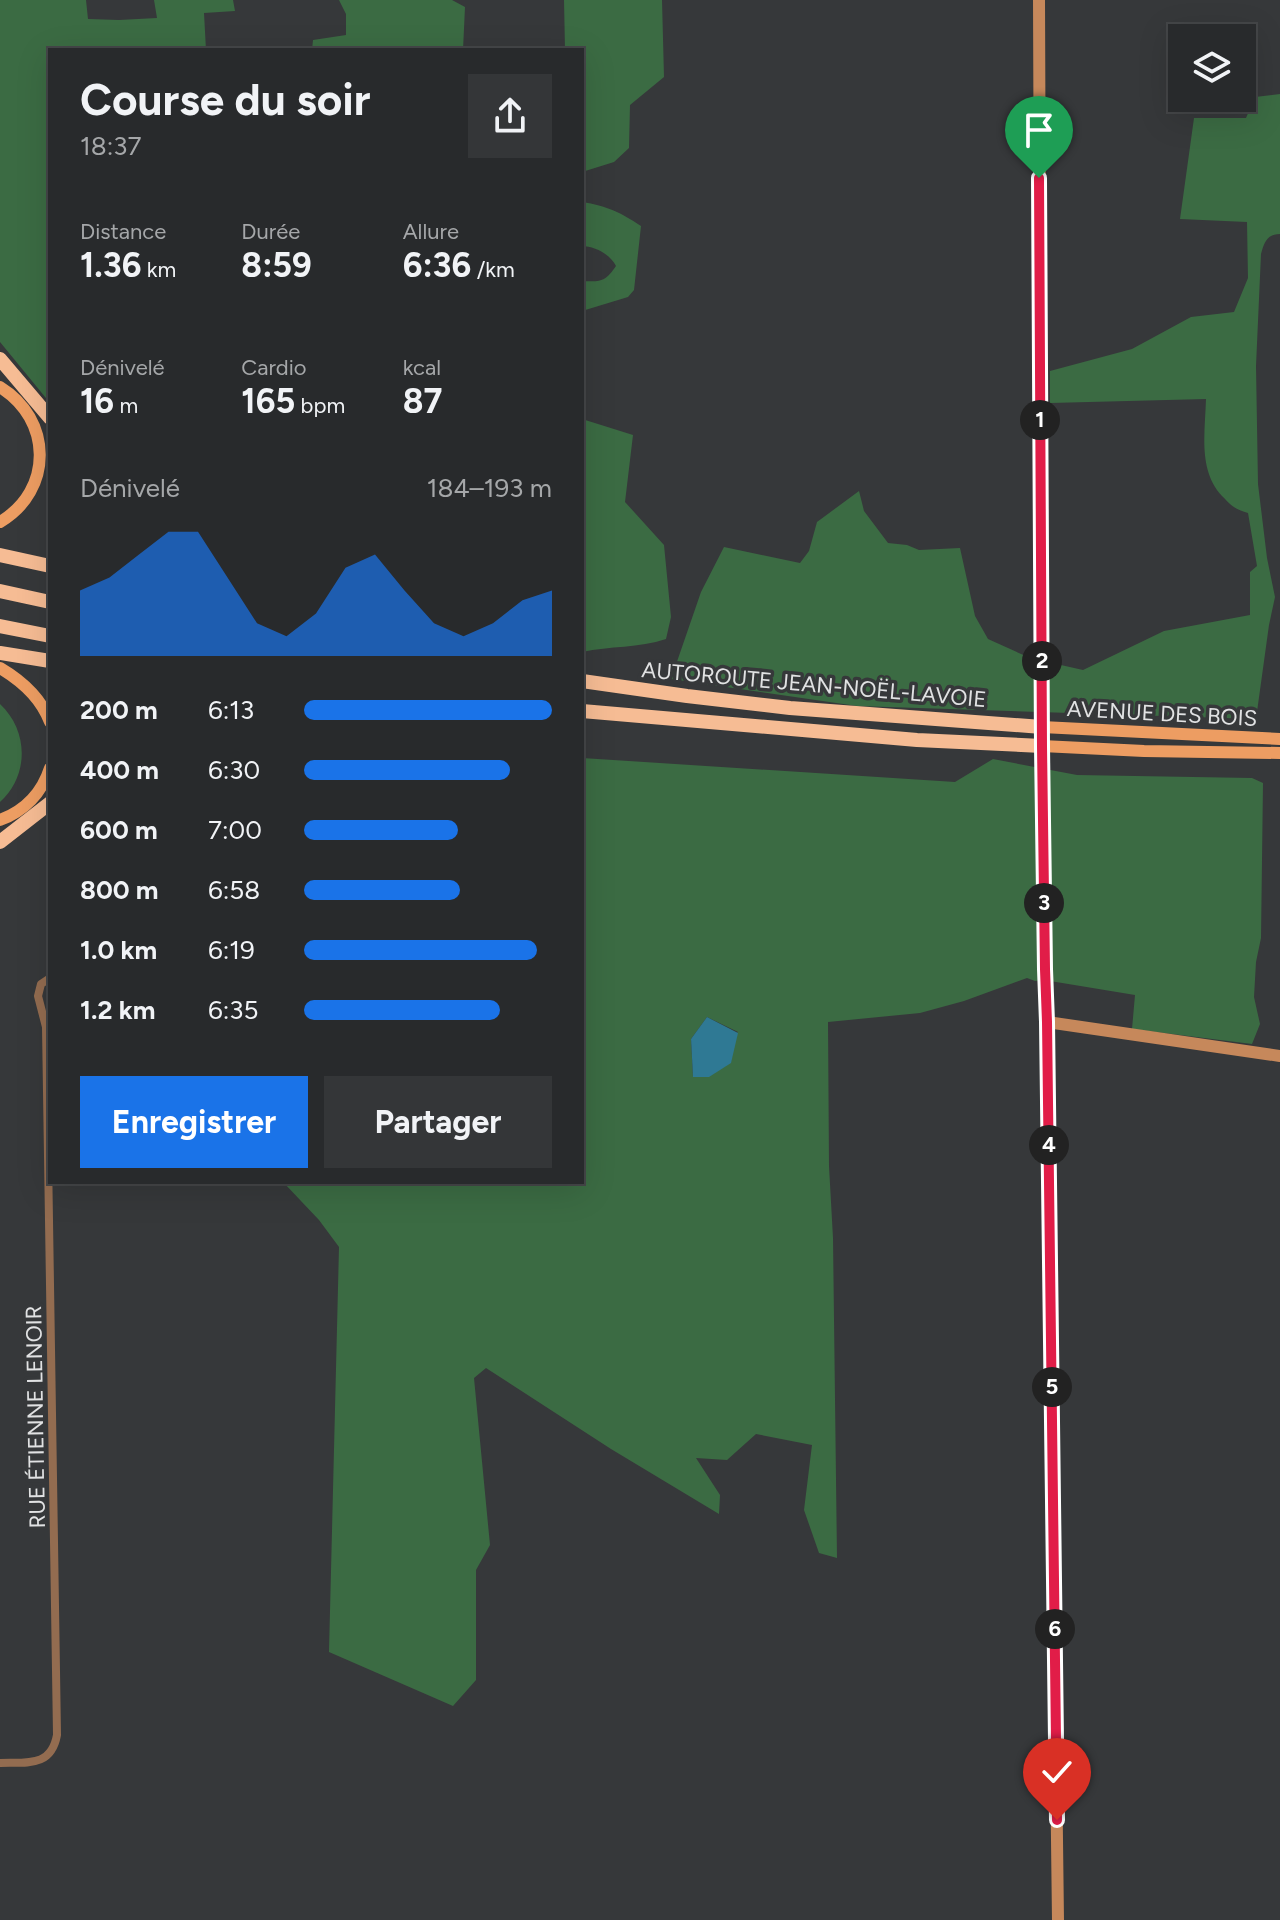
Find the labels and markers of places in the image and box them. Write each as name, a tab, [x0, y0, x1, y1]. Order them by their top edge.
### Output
pin	[1005, 96, 1073, 178]
pin: 1	[1020, 400, 1060, 440]
pin: 2	[1022, 641, 1062, 681]
pin: 3	[1024, 883, 1064, 923]
pin: 4	[1029, 1125, 1069, 1165]
pin: 5	[1032, 1367, 1072, 1407]
pin: 6	[1035, 1609, 1075, 1649]
pin	[1023, 1738, 1091, 1820]

